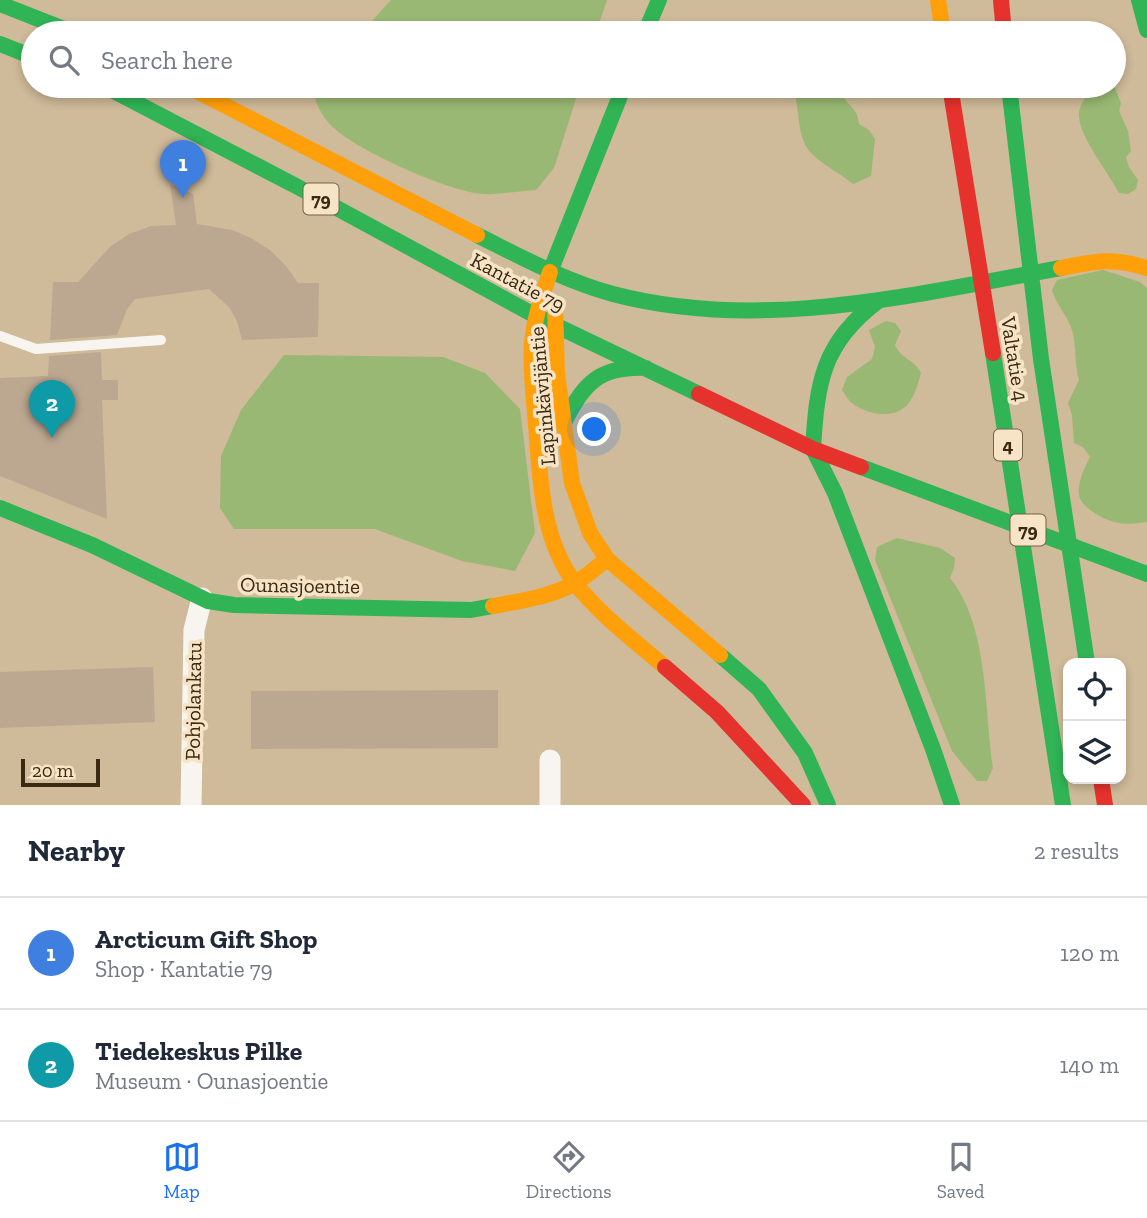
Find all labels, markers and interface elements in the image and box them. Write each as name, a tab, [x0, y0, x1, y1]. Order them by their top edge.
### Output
search box	[21, 21, 1126, 98]
icon: search	[45, 41, 83, 79]
text: Search here	[101, 44, 233, 76]
pin: 1	[160, 140, 206, 198]
road number: 79	[304, 183, 338, 214]
street label: Kantatie 79	[467, 247, 569, 317]
street label: Valtatie 4	[996, 314, 1034, 403]
street label: Lapinkävijäntie	[523, 325, 562, 466]
pin: 2	[29, 380, 75, 438]
your location	[577, 412, 611, 446]
road number: 4	[994, 430, 1022, 460]
road number: 79	[1010, 514, 1046, 545]
street label: Ounasjoentie	[240, 571, 360, 600]
street label: Pohjolankatu	[179, 641, 208, 761]
map controls	[1063, 658, 1126, 784]
button: locate	[1063, 658, 1126, 721]
button: layers	[1063, 721, 1126, 784]
scale bar	[21, 756, 100, 788]
text: 20 m	[32, 759, 73, 782]
text: Nearby	[28, 833, 125, 869]
text: 2 results	[1034, 837, 1119, 865]
text: Arcticum Gift Shop	[95, 923, 317, 955]
text: 1	[46, 939, 56, 967]
text: 120 m	[1060, 939, 1119, 967]
text: Shop · Kantatie 79	[95, 955, 273, 983]
text: Tiedekeskus Pilke	[95, 1035, 302, 1067]
text: 2	[45, 1051, 57, 1079]
text: 140 m	[1059, 1051, 1119, 1079]
text: Museum · Ounasjoentie	[95, 1067, 328, 1095]
tab: Map	[163, 1138, 201, 1203]
tab: Directions	[526, 1138, 612, 1203]
tab: Saved	[937, 1138, 984, 1203]

